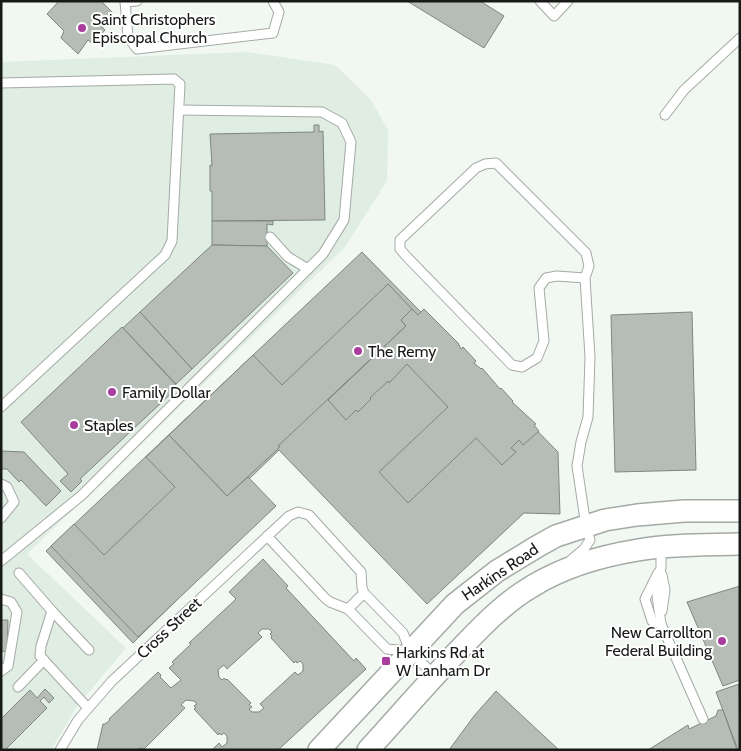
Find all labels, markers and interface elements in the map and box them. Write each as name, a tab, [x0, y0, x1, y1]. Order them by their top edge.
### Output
place label: Saint Christophers Episcopal Church	[92, 10, 216, 47]
marker: Saint Christophers Episcopal Church	[76, 22, 88, 34]
place label: The Remy	[368, 342, 436, 361]
marker: The Remy	[352, 345, 364, 357]
place label: Family Dollar	[122, 383, 211, 402]
marker: Family Dollar	[106, 386, 118, 398]
place label: Staples	[84, 416, 134, 435]
marker: Staples	[68, 419, 80, 431]
street label: Harkins Road	[458, 539, 542, 605]
street label: Cross Street	[133, 593, 206, 663]
place label: New Carrollton Federal Building	[605, 623, 713, 660]
marker: New Carrollton Federal Building	[716, 635, 728, 647]
place label: Harkins Rd at W Lanham Dr	[396, 643, 491, 680]
marker: Harkins Rd at W Lanham Dr	[380, 655, 392, 667]

